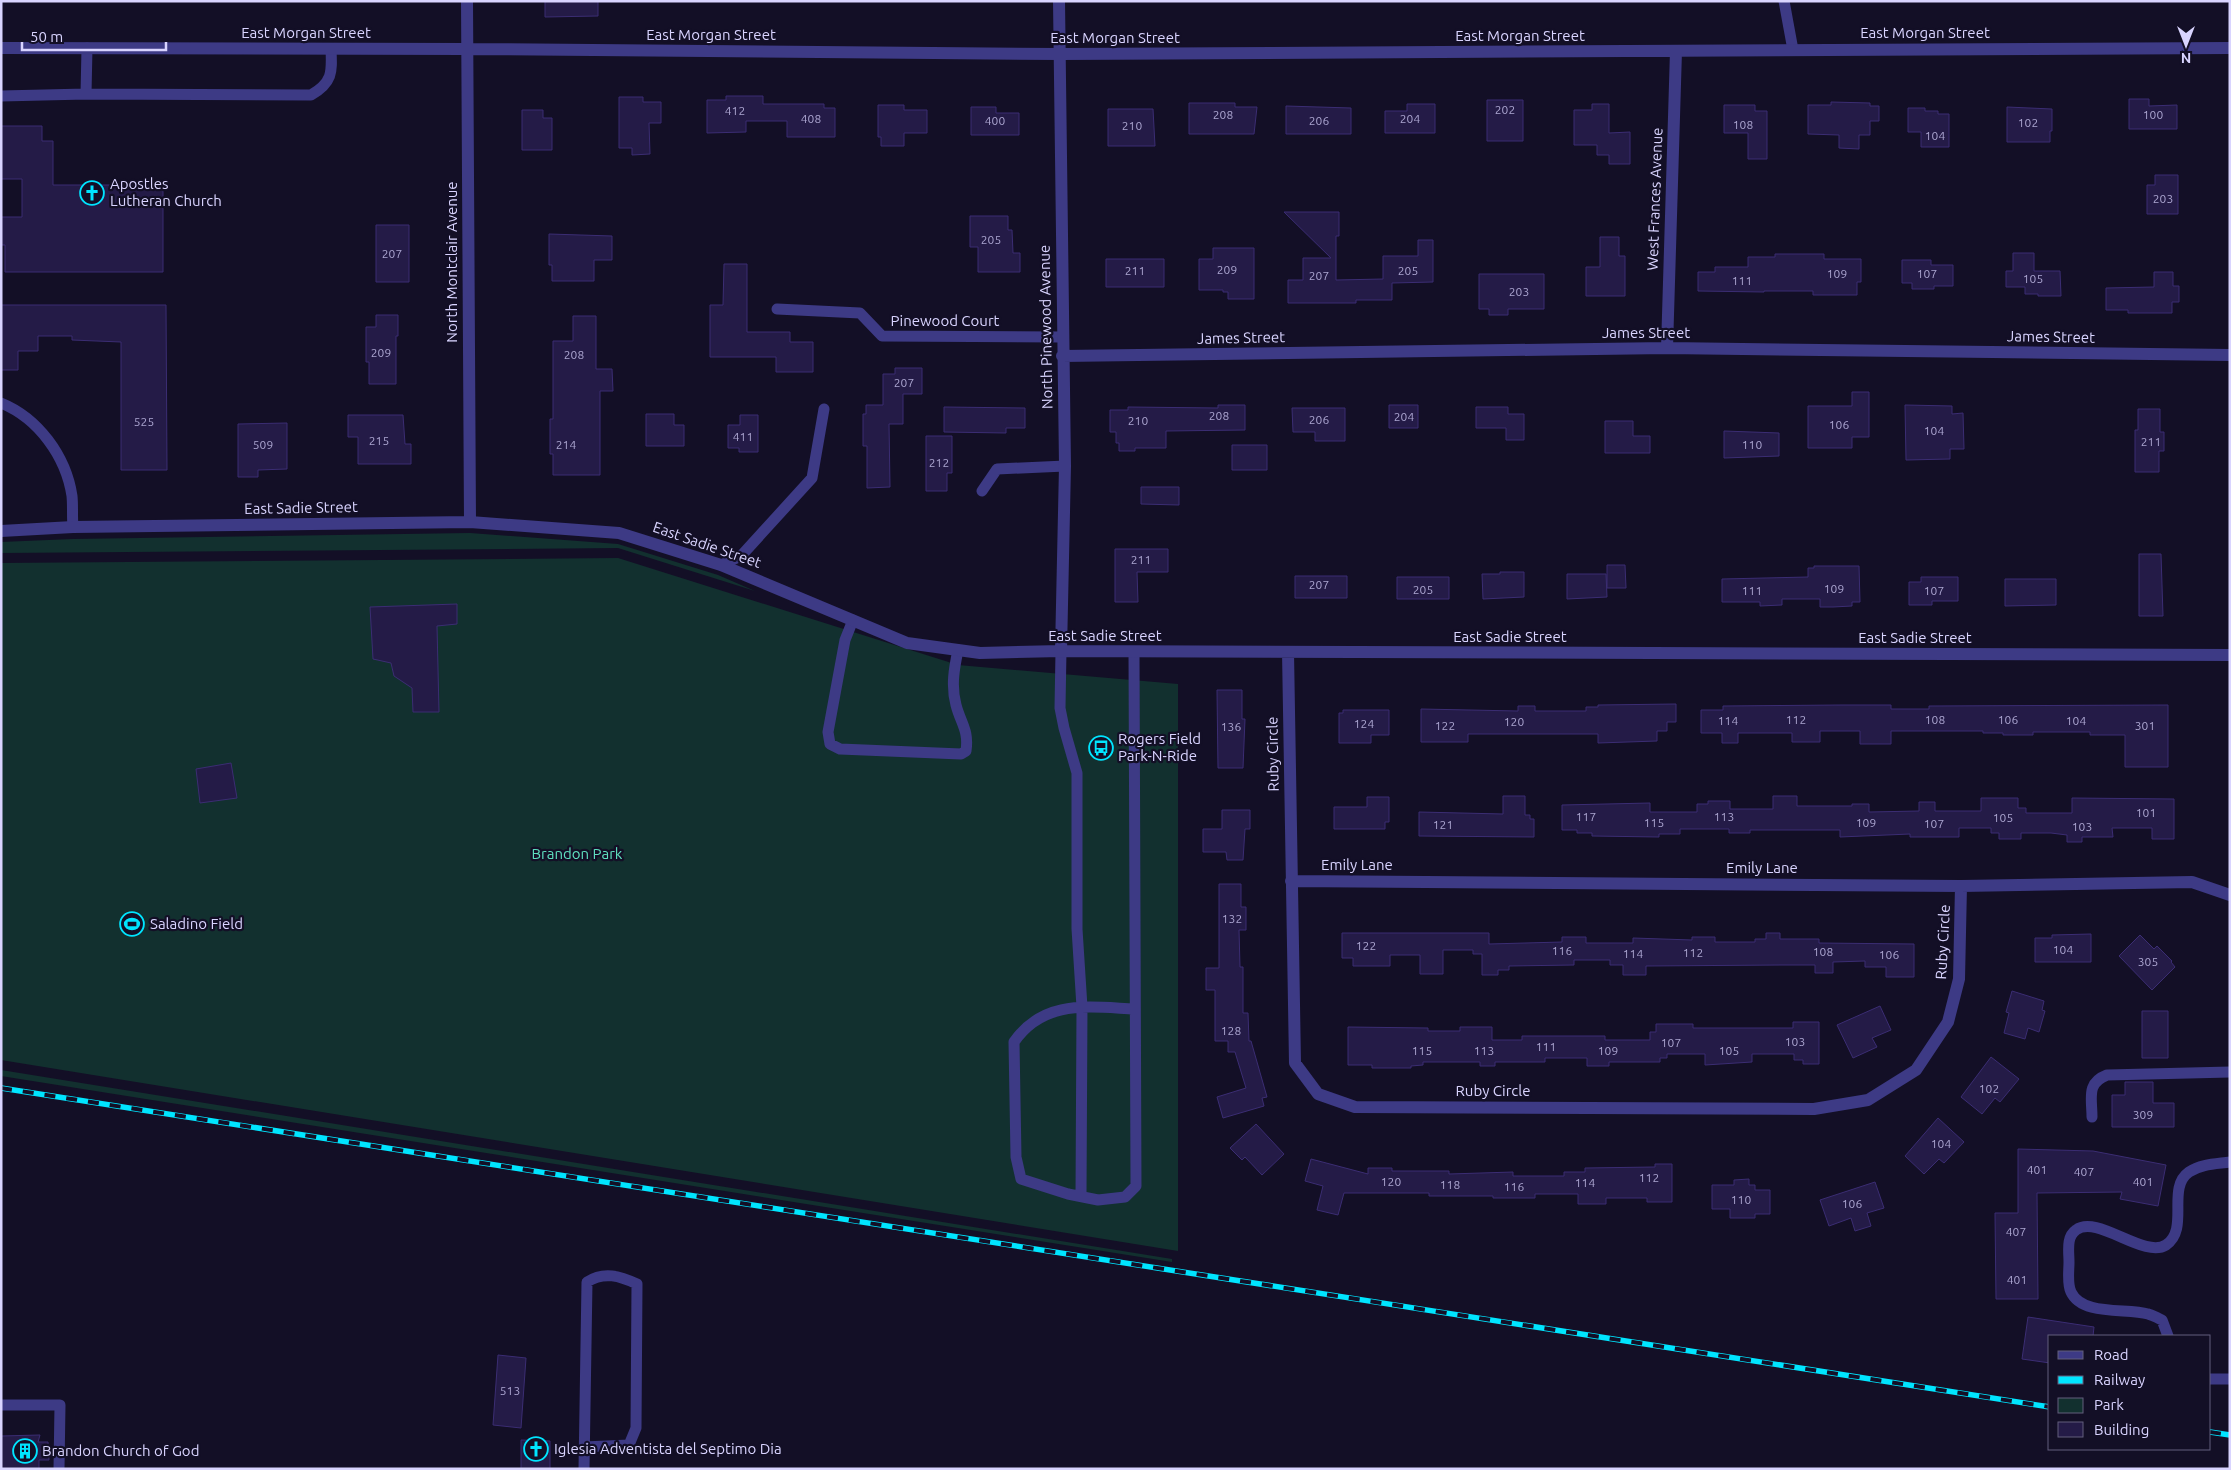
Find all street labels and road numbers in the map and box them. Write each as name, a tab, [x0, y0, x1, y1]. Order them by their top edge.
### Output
street label: East Morgan Street	[241, 24, 371, 41]
street label: East Morgan Street	[1860, 24, 1990, 41]
street label: East Morgan Street	[646, 26, 776, 43]
street label: East Morgan Street	[1455, 27, 1585, 44]
street label: East Morgan Street	[1050, 29, 1180, 46]
street label: West Frances Avenue	[1644, 127, 1665, 271]
street label: North Montclair Avenue	[443, 181, 460, 343]
street label: North Pinewood Avenue	[1036, 245, 1055, 409]
street label: Pinewood Court	[891, 312, 1000, 329]
street label: James Street	[1602, 324, 1690, 341]
street label: James Street	[2007, 327, 2095, 346]
street label: James Street	[1197, 328, 1285, 347]
street label: East Sadie Street	[244, 498, 358, 517]
street label: East Sadie Street	[651, 518, 764, 571]
street label: East Sadie Street	[1048, 627, 1162, 644]
street label: East Sadie Street	[1453, 628, 1567, 645]
street label: East Sadie Street	[1858, 629, 1972, 646]
street label: Ruby Circle	[1263, 716, 1282, 792]
street label: Emily Lane	[1321, 856, 1393, 873]
street label: Emily Lane	[1726, 859, 1798, 876]
street label: Ruby Circle	[1932, 904, 1953, 980]
street label: Ruby Circle	[1455, 1082, 1531, 1099]

